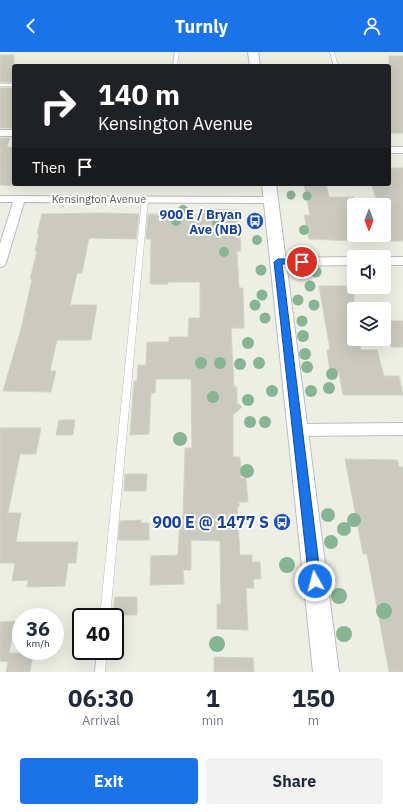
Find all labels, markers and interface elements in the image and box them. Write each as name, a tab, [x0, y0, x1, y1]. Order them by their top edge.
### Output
icon: back	[20, 15, 42, 37]
text: Turnly	[175, 15, 228, 38]
icon: person	[361, 15, 383, 37]
text: 140 m	[98, 76, 180, 113]
icon: right	[32, 80, 84, 132]
text: Kensington Avenue	[98, 112, 253, 135]
icon: arrive	[74, 156, 96, 178]
text: Then	[32, 158, 66, 177]
street label: Kensington Avenue	[52, 192, 146, 206]
north arrow	[347, 198, 391, 242]
map controls	[347, 198, 391, 346]
place label: 900 E / Bryan Ave (NB)	[160, 206, 242, 238]
bus stop icon: 900 E / Bryan Ave (NB)	[245, 211, 265, 231]
pin	[285, 245, 319, 279]
button: sound	[347, 250, 391, 294]
icon: arrive	[291, 251, 313, 273]
button: layers	[347, 302, 391, 346]
place label: 900 E @ 1477 S	[153, 512, 269, 532]
bus stop icon: 900 E @ 1477 S	[272, 512, 292, 532]
position arrow	[294, 560, 336, 602]
speed limit sign: 40	[72, 608, 124, 660]
text: 36	[26, 615, 50, 642]
text: km/h	[26, 637, 50, 650]
text: 06:30	[68, 682, 134, 714]
text: 1	[205, 682, 220, 714]
text: 150	[292, 682, 335, 714]
text: Arrival	[82, 712, 120, 729]
text: min	[202, 712, 224, 729]
text: m	[308, 712, 319, 729]
button: Exit	[20, 758, 198, 804]
button: Share	[206, 758, 383, 804]

